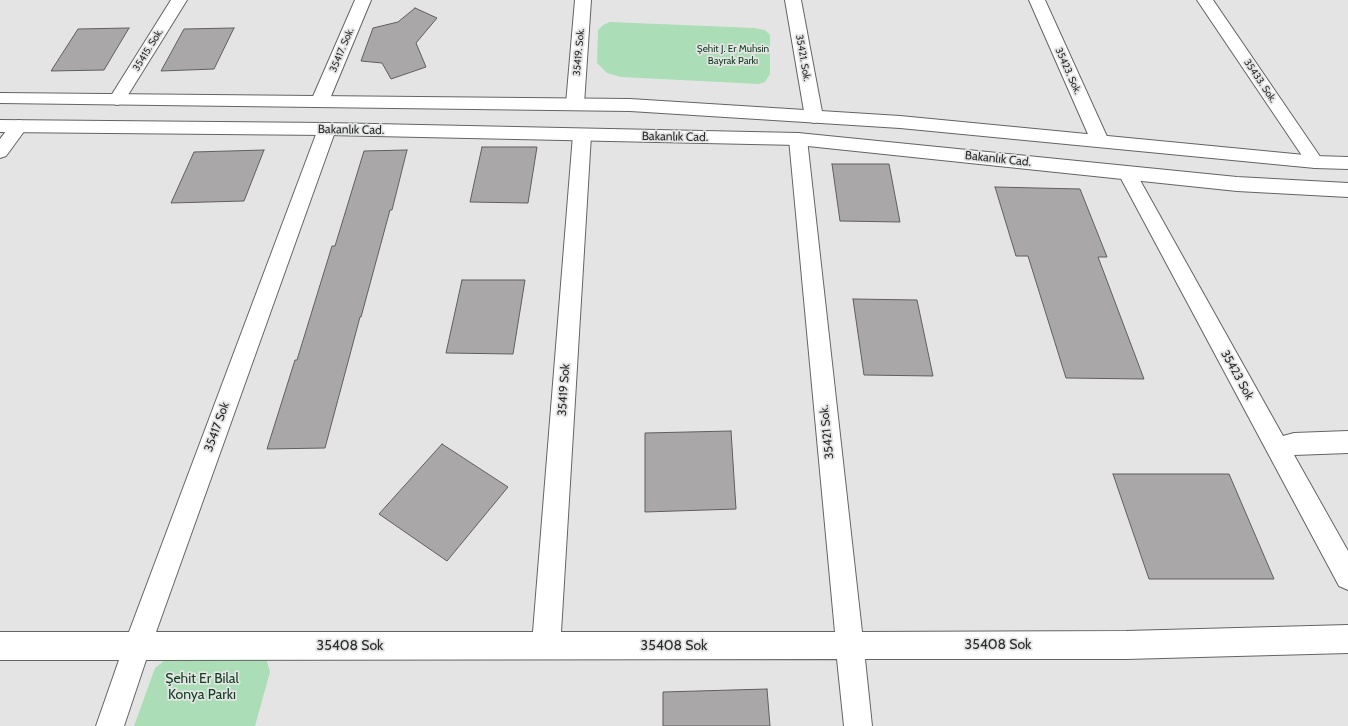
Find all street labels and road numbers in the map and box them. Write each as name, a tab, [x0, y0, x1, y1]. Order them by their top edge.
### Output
street label: 35417. Sok.	[327, 26, 357, 74]
street label: 35415. Sok.	[130, 27, 166, 73]
street label: 35419. Sok.	[571, 28, 587, 76]
street label: 35421. Sok.	[793, 34, 813, 82]
street label: 35423. Sok.	[1052, 46, 1084, 96]
street label: 35433. Sok.	[1241, 57, 1279, 105]
street label: Bakanlık Cad.	[318, 122, 384, 138]
street label: Bakanlık Cad.	[642, 129, 708, 145]
street label: Bakanlık Cad.	[964, 148, 1032, 170]
street label: 35423 Sok	[1218, 348, 1256, 402]
street label: 35419 Sok	[555, 363, 573, 417]
street label: 35417 Sok	[201, 400, 233, 454]
street label: 35421 Sok.	[817, 404, 837, 460]
street label: 35408 Sok	[965, 637, 1031, 653]
street label: 35408 Sok	[317, 638, 383, 654]
street label: 35408 Sok	[641, 638, 707, 654]

